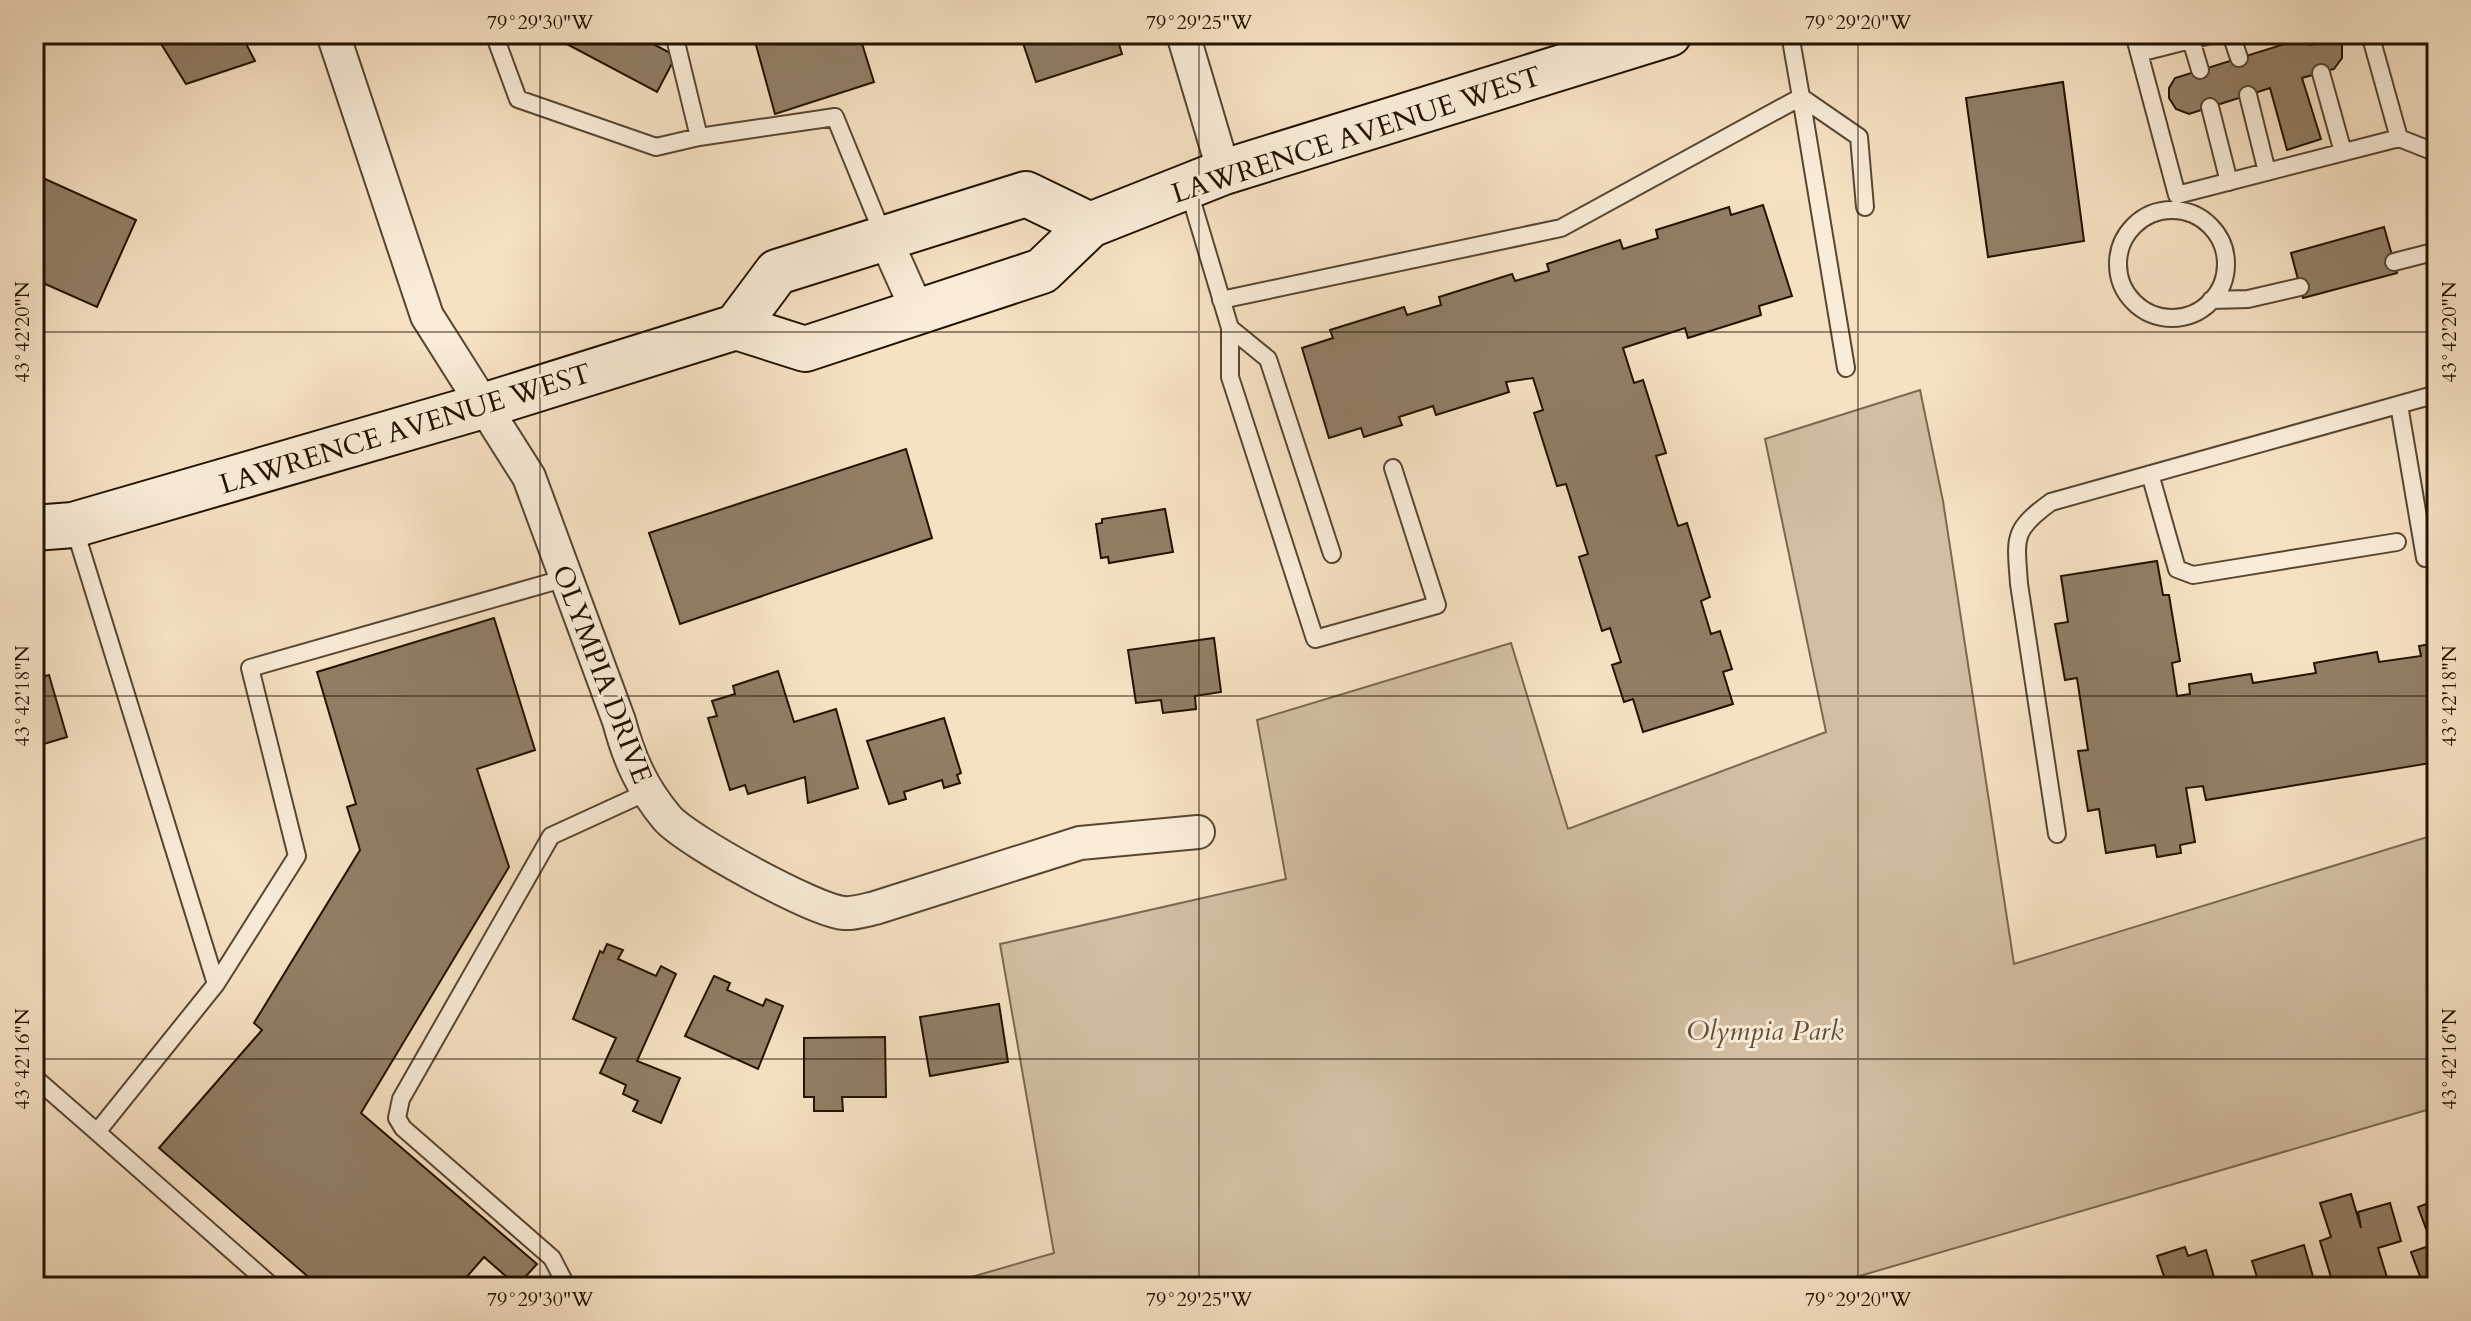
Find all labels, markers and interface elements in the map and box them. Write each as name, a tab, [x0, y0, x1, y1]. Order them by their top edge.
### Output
text: 79°29'30"W	[487, 9, 594, 36]
text: 79°29'25"W	[1146, 9, 1253, 36]
text: 79°29'20"W	[1805, 9, 1912, 36]
street label: LAWRENCE AVENUE WEST	[1167, 57, 1546, 213]
text: 43°42'20"N	[9, 281, 36, 383]
text: 43°42'20"N	[2436, 281, 2463, 383]
street label: LAWRENCE AVENUE WEST	[215, 354, 596, 504]
street label: OLYMPIA DRIVE	[543, 559, 661, 789]
text: 43°42'18"N	[9, 645, 36, 747]
text: 43°42'18"N	[2436, 645, 2463, 747]
text: 43°42'16"N	[9, 1008, 36, 1110]
text: 43°42'16"N	[2436, 1008, 2463, 1110]
park label: Olympia Park	[1686, 1012, 1844, 1050]
text: 79°29'30"W	[487, 1286, 594, 1313]
text: 79°29'25"W	[1146, 1286, 1253, 1313]
text: 79°29'20"W	[1805, 1286, 1912, 1313]

